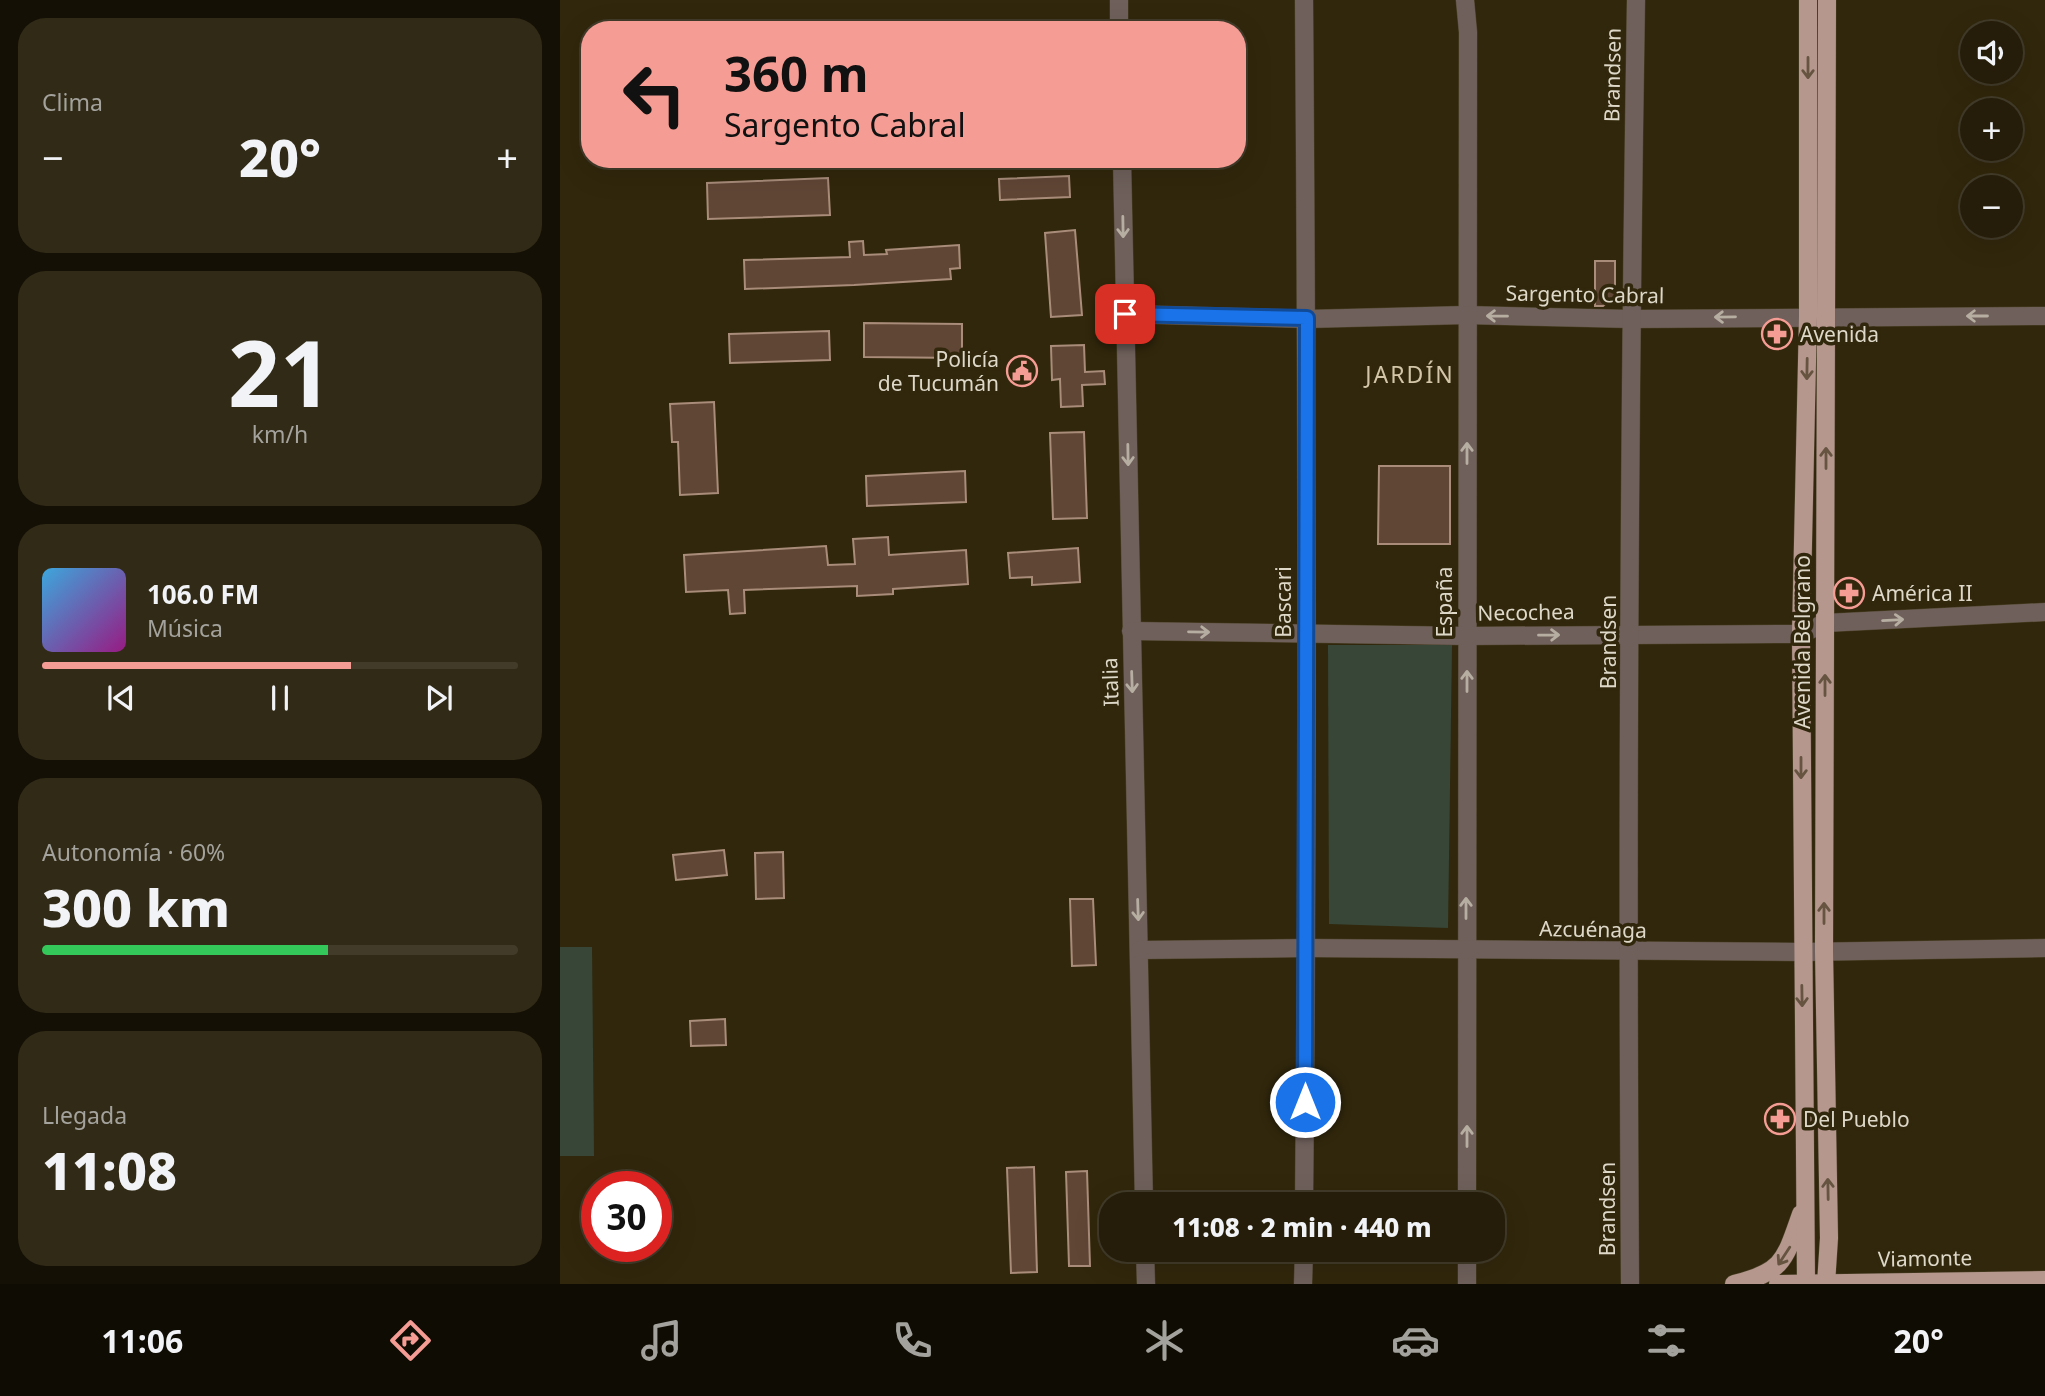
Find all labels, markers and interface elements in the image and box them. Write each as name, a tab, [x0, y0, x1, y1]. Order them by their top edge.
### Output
map controls	[1960, 21, 2023, 238]
button: sound	[1960, 21, 2023, 84]
street label: Brandsen	[1597, 28, 1627, 122]
text: 360 m	[724, 40, 869, 106]
icon: left	[609, 49, 700, 140]
one-way arrow	[1801, 56, 1815, 79]
text: Clima	[42, 86, 103, 118]
button: +	[1960, 98, 2023, 161]
text: Sargento Cabral	[724, 103, 966, 146]
text: 20°	[239, 121, 321, 192]
text: −	[42, 131, 64, 183]
text: +	[496, 131, 518, 183]
button: −	[1960, 175, 2023, 238]
one-way arrow	[1117, 216, 1130, 239]
street label: Sargento Cabral	[1505, 279, 1665, 309]
pin	[1095, 284, 1155, 344]
icon: arrive	[1106, 295, 1144, 333]
one-way arrow	[1486, 309, 1509, 322]
one-way arrow	[1966, 309, 1989, 323]
text: 21	[228, 310, 332, 434]
one-way arrow	[1714, 311, 1737, 324]
pharmacy icon: Avenida	[1760, 317, 1794, 351]
place label: Avenida	[1800, 320, 1879, 348]
place label: Policía de Tucumán	[878, 345, 999, 397]
public building icon: Policía de Tucumán	[1005, 354, 1039, 388]
one-way arrow	[1800, 357, 1814, 380]
district label: JARDÍN	[1363, 358, 1455, 390]
text: km/h	[252, 418, 308, 450]
one-way arrow	[1460, 442, 1474, 465]
one-way arrow	[1121, 443, 1134, 466]
one-way arrow	[1819, 447, 1833, 470]
street label: Avenida Belgrano	[1788, 555, 1816, 729]
street label: Bascari	[1269, 566, 1297, 638]
street label: España	[1430, 566, 1458, 638]
text: 106.0 FM	[147, 576, 259, 612]
pharmacy icon: América II	[1832, 576, 1866, 610]
place label: América II	[1872, 579, 1973, 607]
street label: Brandsen	[1594, 595, 1622, 689]
street label: Necochea	[1477, 597, 1575, 627]
text: Música	[147, 612, 223, 644]
one-way arrow	[1881, 613, 1904, 626]
one-way arrow	[1187, 625, 1210, 639]
one-way arrow	[1537, 628, 1560, 642]
street label: Italia	[1095, 657, 1125, 707]
one-way arrow	[1460, 670, 1474, 693]
one-way arrow	[1126, 671, 1139, 694]
one-way arrow	[1818, 674, 1832, 697]
icon: previous	[102, 679, 140, 717]
icon: pause	[261, 679, 299, 717]
icon: next	[420, 679, 458, 717]
one-way arrow	[1794, 756, 1808, 779]
text: Autonomía · 60%	[42, 836, 225, 868]
text: 300 km	[42, 871, 230, 942]
one-way arrow	[1459, 897, 1473, 920]
one-way arrow	[1132, 898, 1145, 921]
one-way arrow	[1817, 902, 1831, 925]
street label: Azcuénaga	[1539, 914, 1647, 944]
one-way arrow	[1796, 984, 1809, 1007]
position arrow	[1268, 1065, 1342, 1139]
text: Llegada	[42, 1099, 127, 1131]
pharmacy icon: Del Pueblo	[1763, 1102, 1797, 1136]
place label: Del Pueblo	[1803, 1105, 1910, 1133]
one-way arrow	[1460, 1125, 1473, 1148]
text: 11:08	[42, 1134, 177, 1205]
street label: Brandsen	[1593, 1162, 1621, 1256]
speed limit sign: 30	[581, 1171, 672, 1262]
one-way arrow	[1821, 1178, 1835, 1201]
text: 11:08 · 2 min · 440 m	[1172, 1209, 1432, 1245]
street label: Viamonte	[1877, 1243, 1973, 1273]
one-way arrow	[1777, 1246, 1791, 1265]
icon: directions	[386, 1316, 435, 1365]
icon: music	[637, 1316, 686, 1365]
icon: phone	[888, 1316, 937, 1365]
icon: climate	[1140, 1316, 1189, 1365]
icon: car	[1391, 1316, 1440, 1365]
icon: filters	[1642, 1316, 1691, 1365]
text: 11:06	[101, 1319, 183, 1362]
text: 20°	[1894, 1319, 1944, 1362]

